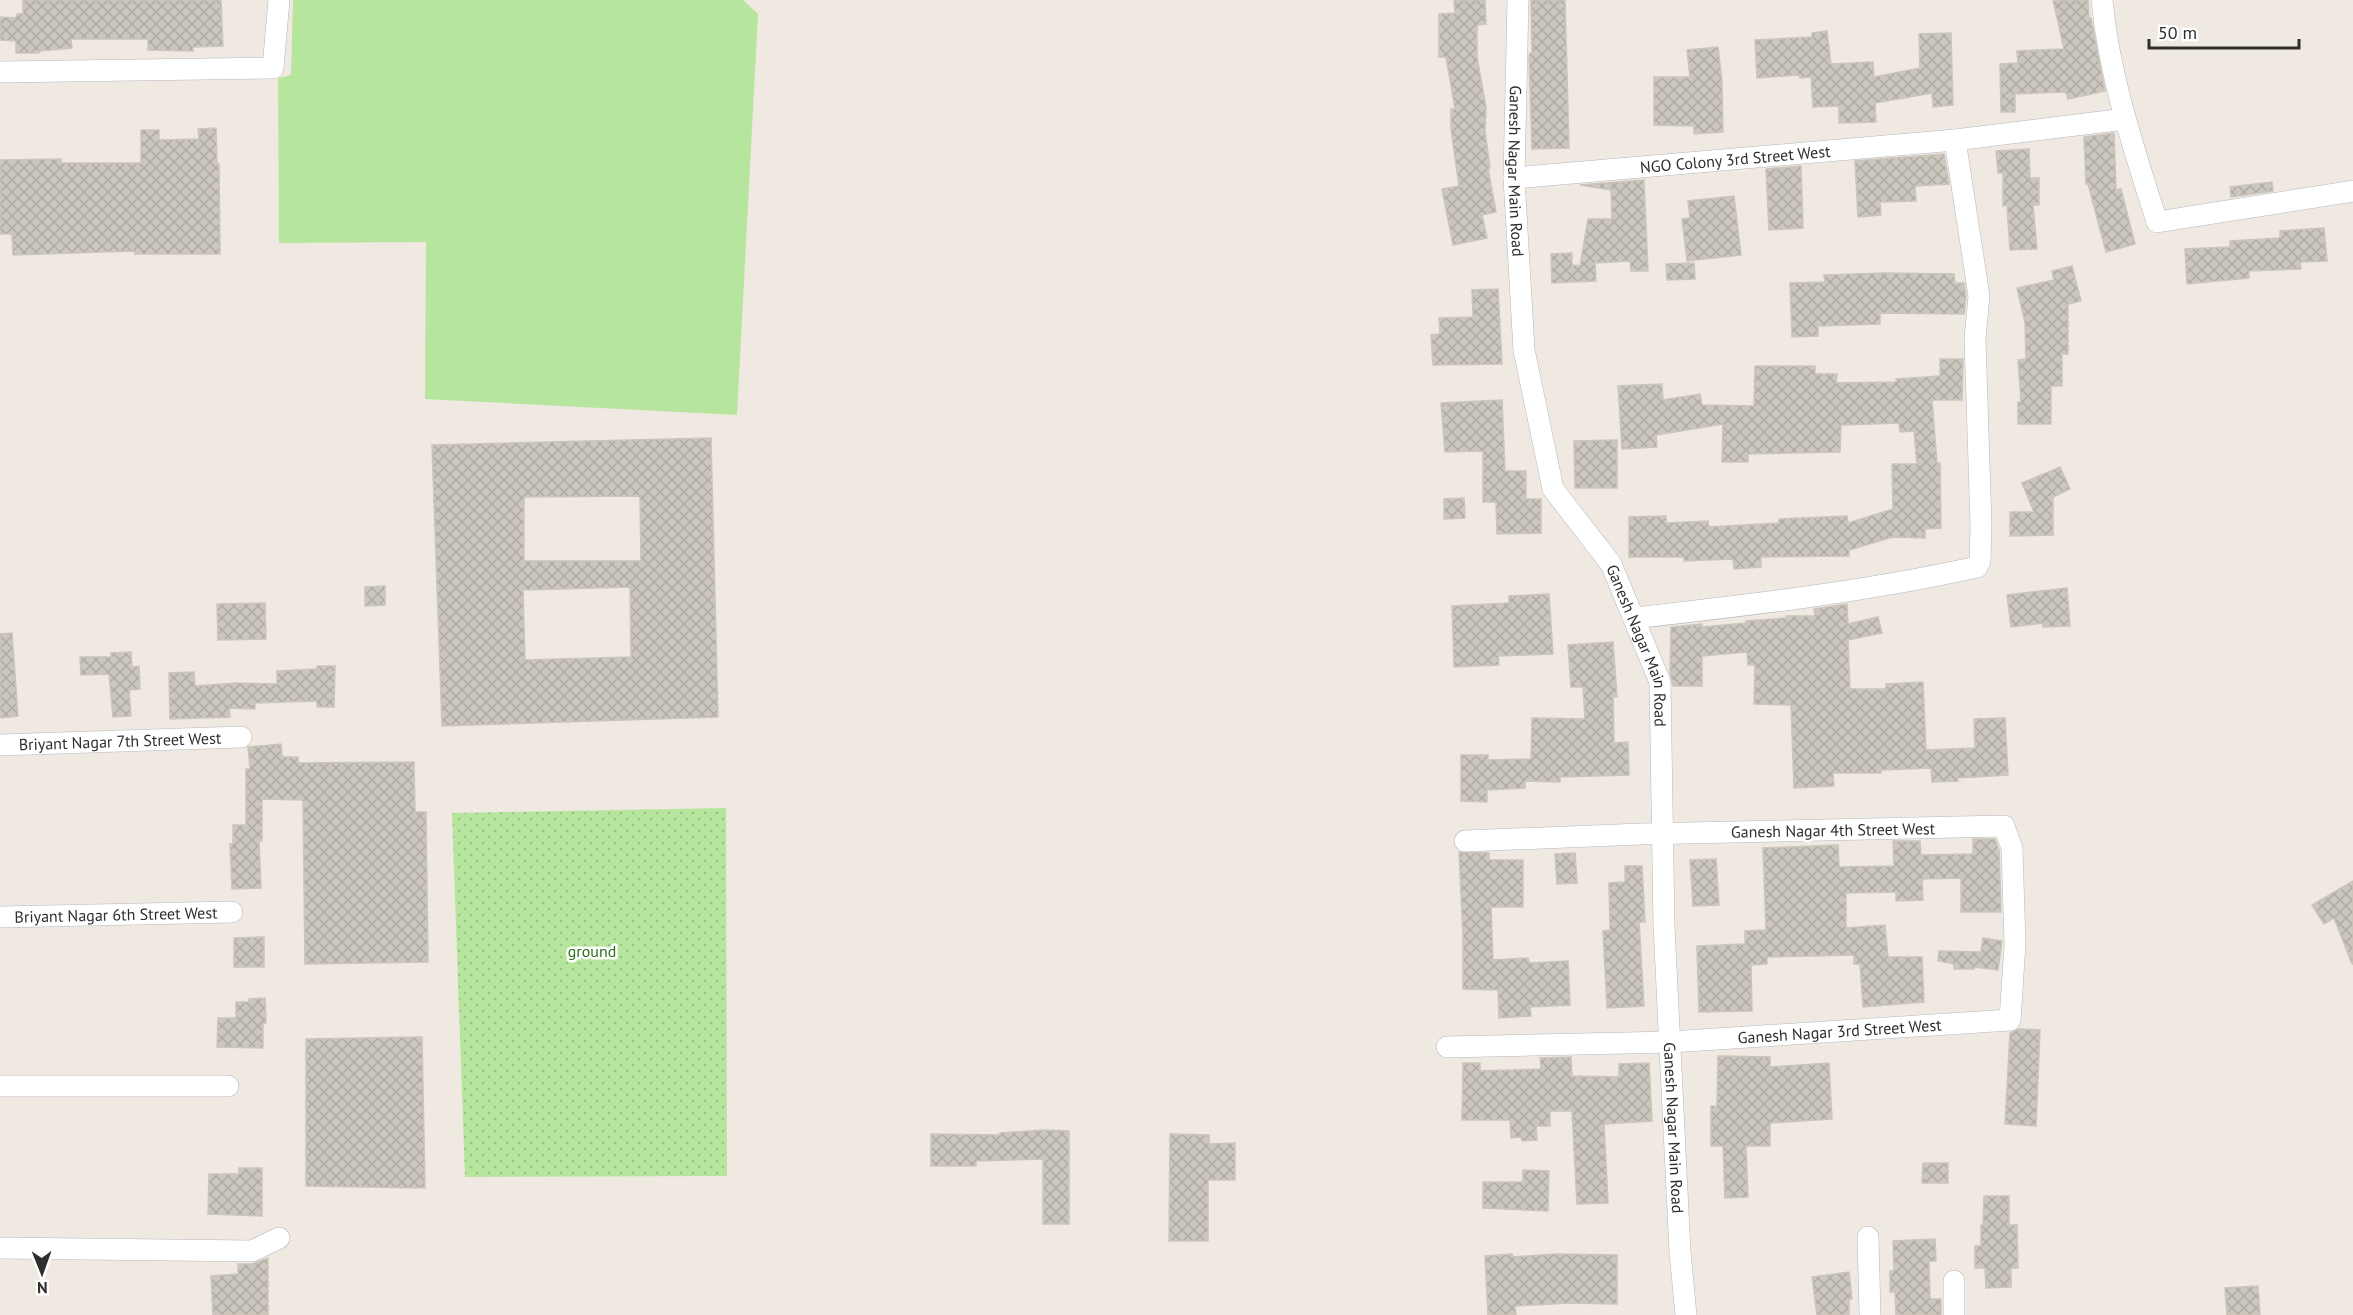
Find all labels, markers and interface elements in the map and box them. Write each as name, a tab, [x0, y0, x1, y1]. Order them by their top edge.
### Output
scale bar	[2149, 12, 2299, 50]
text: 50 m	[2158, 21, 2197, 44]
street label: Ganesh Nagar Main Road	[1504, 85, 1529, 257]
street label: NGO Colony 3rd Street West	[1639, 141, 1832, 177]
street label: Ganesh Nagar Main Road	[1602, 561, 1671, 727]
street label: Briyant Nagar 7th Street West	[18, 728, 222, 754]
street label: Ganesh Nagar 4th Street West	[1731, 818, 1936, 842]
street label: Briyant Nagar 6th Street West	[14, 902, 218, 927]
park label: ground	[568, 941, 616, 961]
street label: Ganesh Nagar 3rd Street West	[1737, 1014, 1943, 1048]
street label: Ganesh Nagar Main Road	[1660, 1042, 1688, 1214]
north arrow	[12, 1243, 72, 1303]
text: N	[37, 1278, 48, 1298]

